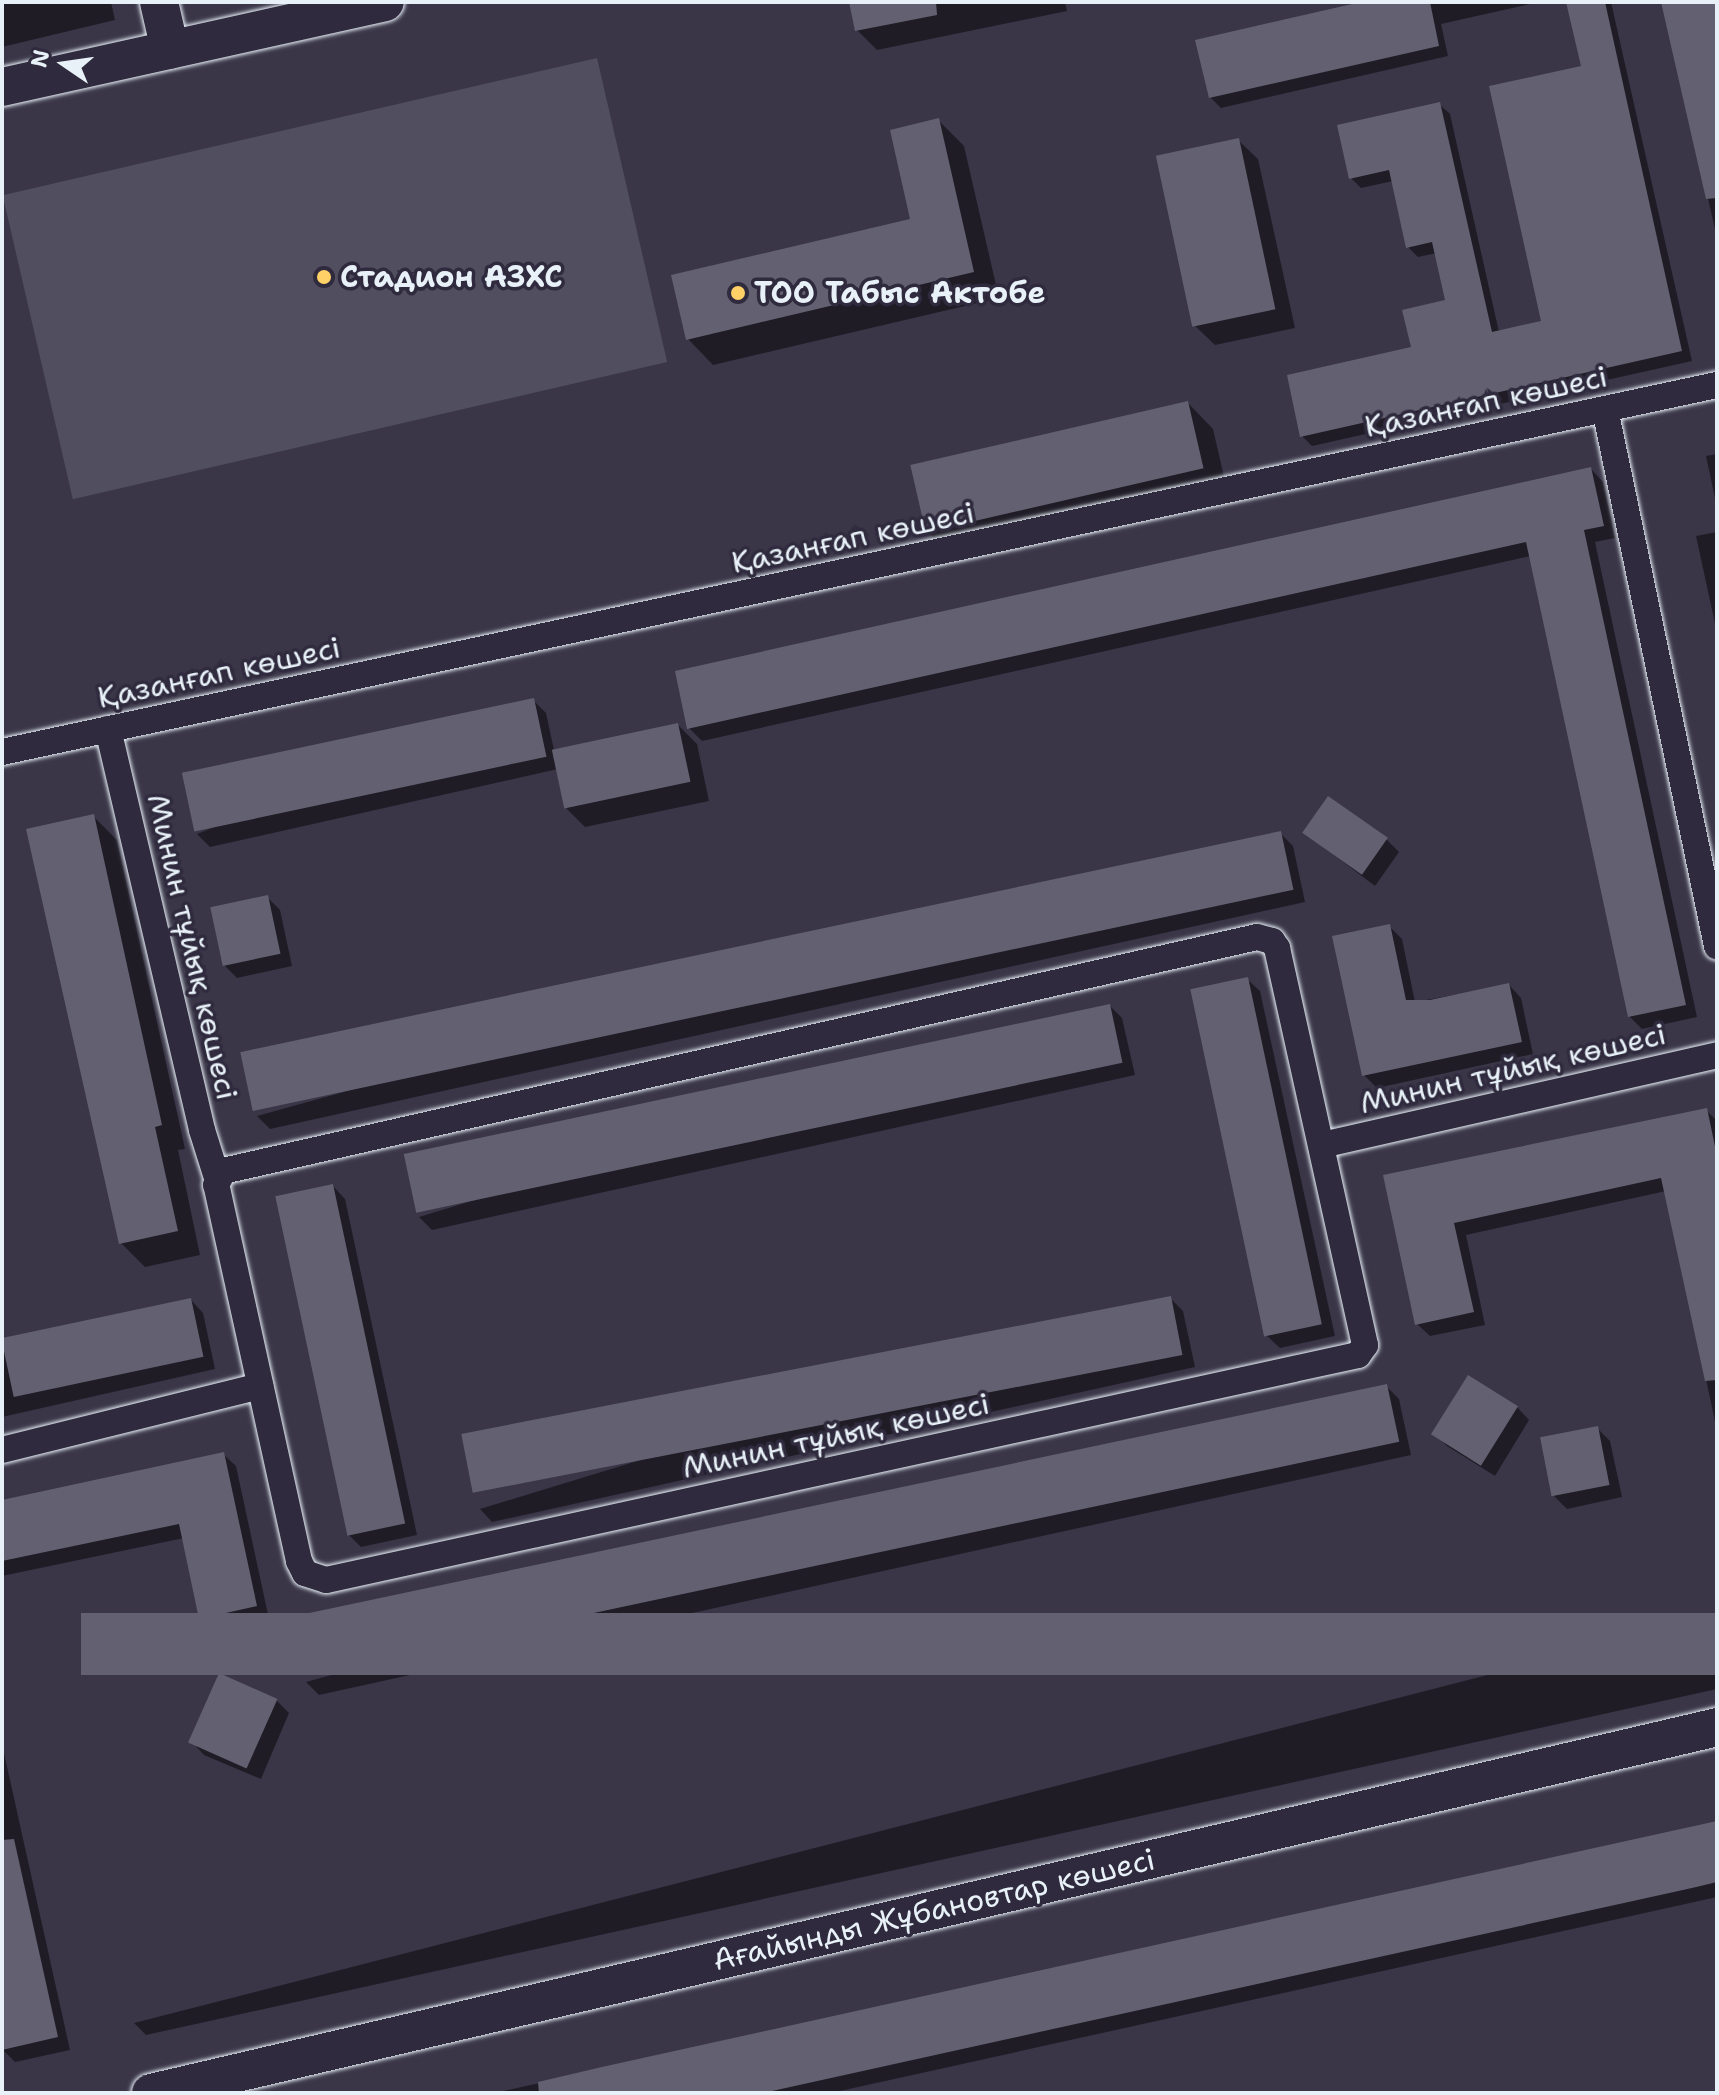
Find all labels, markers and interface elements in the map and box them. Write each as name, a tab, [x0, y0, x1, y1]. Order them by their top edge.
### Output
north arrow	[24, 24, 104, 104]
text: N	[24, 47, 56, 70]
place label: Стадион АЗХС	[340, 259, 563, 295]
marker: Стадион АЗХС	[315, 268, 333, 286]
place label: ТОО Табыс Актобе	[754, 275, 1045, 311]
marker: ТОО Табыс Актобе	[729, 284, 747, 302]
street label: Қазанғап көшесі	[1361, 359, 1611, 445]
street label: Қазанғап көшесі	[728, 495, 978, 581]
street label: Қазанғап көшесі	[94, 630, 344, 716]
street label: Минин тұйық көшесі	[139, 790, 245, 1104]
street label: Минин тұйық көшесі	[1356, 1016, 1670, 1122]
street label: Минин тұйық көшесі	[679, 1386, 993, 1486]
street label: Ағайынды Жұбановтар көшесі	[710, 1842, 1158, 1978]

